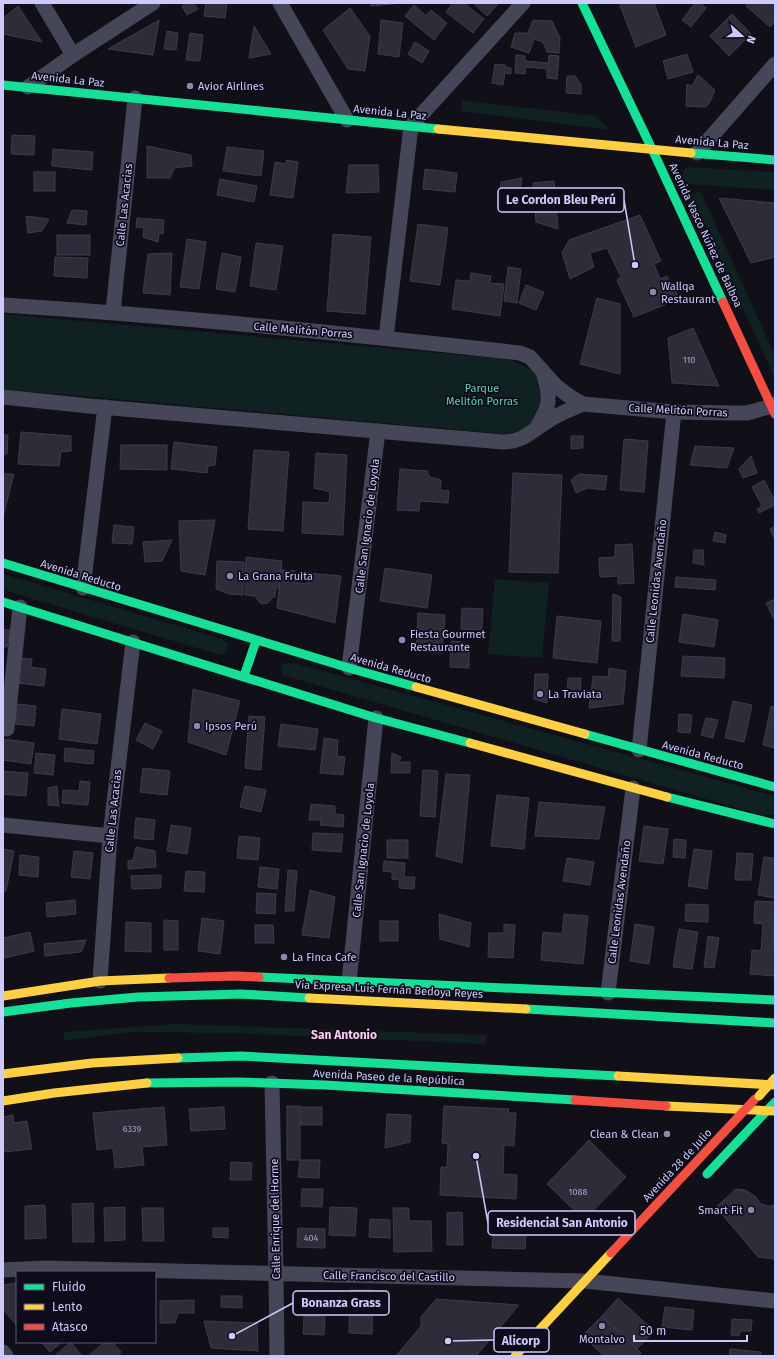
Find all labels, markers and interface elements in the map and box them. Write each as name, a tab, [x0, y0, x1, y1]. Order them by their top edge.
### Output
north arrow	[722, 16, 762, 56]
text: N	[743, 34, 758, 45]
street label: Avenida La Paz	[31, 69, 105, 90]
place label: Avior Airlines	[198, 80, 264, 93]
marker: Avior Airlines	[185, 81, 195, 91]
street label: Avenida La Paz	[353, 102, 427, 123]
street label: Avenida La Paz	[675, 133, 749, 152]
street label: Avenida Vasco Núñez de Balboa	[666, 161, 745, 310]
street label: Calle Las Acacias	[114, 163, 135, 247]
callout: Le Cordon Bleu Perú	[498, 188, 624, 212]
text: Le Cordon Bleu Perú	[506, 193, 616, 207]
place label: Wallqa Restaurant	[661, 280, 715, 306]
marker: Wallqa Restaurant	[648, 287, 658, 297]
street label: Calle Melitón Porras	[253, 320, 353, 341]
house number: 110	[683, 355, 695, 365]
park label: Parque Melitón Porras	[446, 382, 518, 408]
street label: Calle Melitón Porras	[628, 401, 728, 420]
street label: Calle San Ignacio de Loyola	[353, 458, 382, 594]
street label: Calle Leonidas Avendaño	[644, 518, 669, 644]
street label: Avenida Reducto	[39, 557, 123, 594]
place label: La Grana Fruita	[238, 570, 313, 583]
marker: La Grana Fruita	[225, 571, 235, 581]
place label: Fiesta Gourmet Restaurante	[410, 628, 485, 654]
marker: Fiesta Gourmet Restaurante	[397, 635, 407, 645]
street label: Avenida Reducto	[349, 651, 433, 686]
place label: La Traviata	[548, 688, 602, 701]
marker: La Traviata	[535, 689, 545, 699]
place label: Ipsos Perú	[205, 720, 257, 733]
marker: Ipsos Perú	[192, 721, 202, 731]
street label: Avenida Reducto	[661, 738, 745, 773]
street label: Calle Las Acacias	[103, 769, 124, 853]
street label: Calle San Ignacio de Loyola	[350, 782, 377, 918]
street label: Calle Leonidas Avendaño	[605, 840, 634, 965]
place label: La Finca Cafe	[292, 951, 356, 964]
marker: La Finca Cafe	[279, 952, 289, 962]
street label: Vía Expresa Luis Fernán Bedoya Reyes	[295, 978, 483, 1001]
district label: San Antonio	[311, 1028, 377, 1042]
street label: Avenida Paseo de la República	[313, 1067, 465, 1088]
house number: 6339	[123, 1124, 141, 1134]
street label: Avenida 28 de Julio	[640, 1126, 715, 1205]
place label: Clean & Clean	[590, 1128, 659, 1141]
marker: Clean & Clean	[662, 1129, 672, 1139]
street label: Calle Enrique del Horme	[268, 1158, 283, 1280]
house number: 1088	[569, 1187, 587, 1197]
place label: Smart Fit	[698, 1204, 743, 1217]
marker: Smart Fit	[746, 1205, 756, 1215]
callout: Residencial San Antonio	[488, 1211, 635, 1235]
text: Residencial San Antonio	[496, 1216, 628, 1230]
house number: 404	[304, 1233, 319, 1243]
street label: Calle Francisco del Castillo	[323, 1269, 455, 1284]
legend	[16, 1271, 156, 1343]
text: Fluido	[52, 1280, 86, 1294]
callout: Bonanza Grass	[293, 1291, 389, 1315]
text: Bonanza Grass	[301, 1296, 381, 1310]
text: Lento	[52, 1300, 82, 1314]
scale bar	[634, 1317, 747, 1343]
text: Atasco	[52, 1320, 88, 1334]
marker: Montalvo	[597, 1321, 607, 1331]
text: 50 m	[640, 1324, 666, 1338]
callout: Alicorp	[494, 1328, 549, 1352]
place label: Montalvo	[579, 1333, 625, 1346]
text: Alicorp	[501, 1334, 540, 1348]

